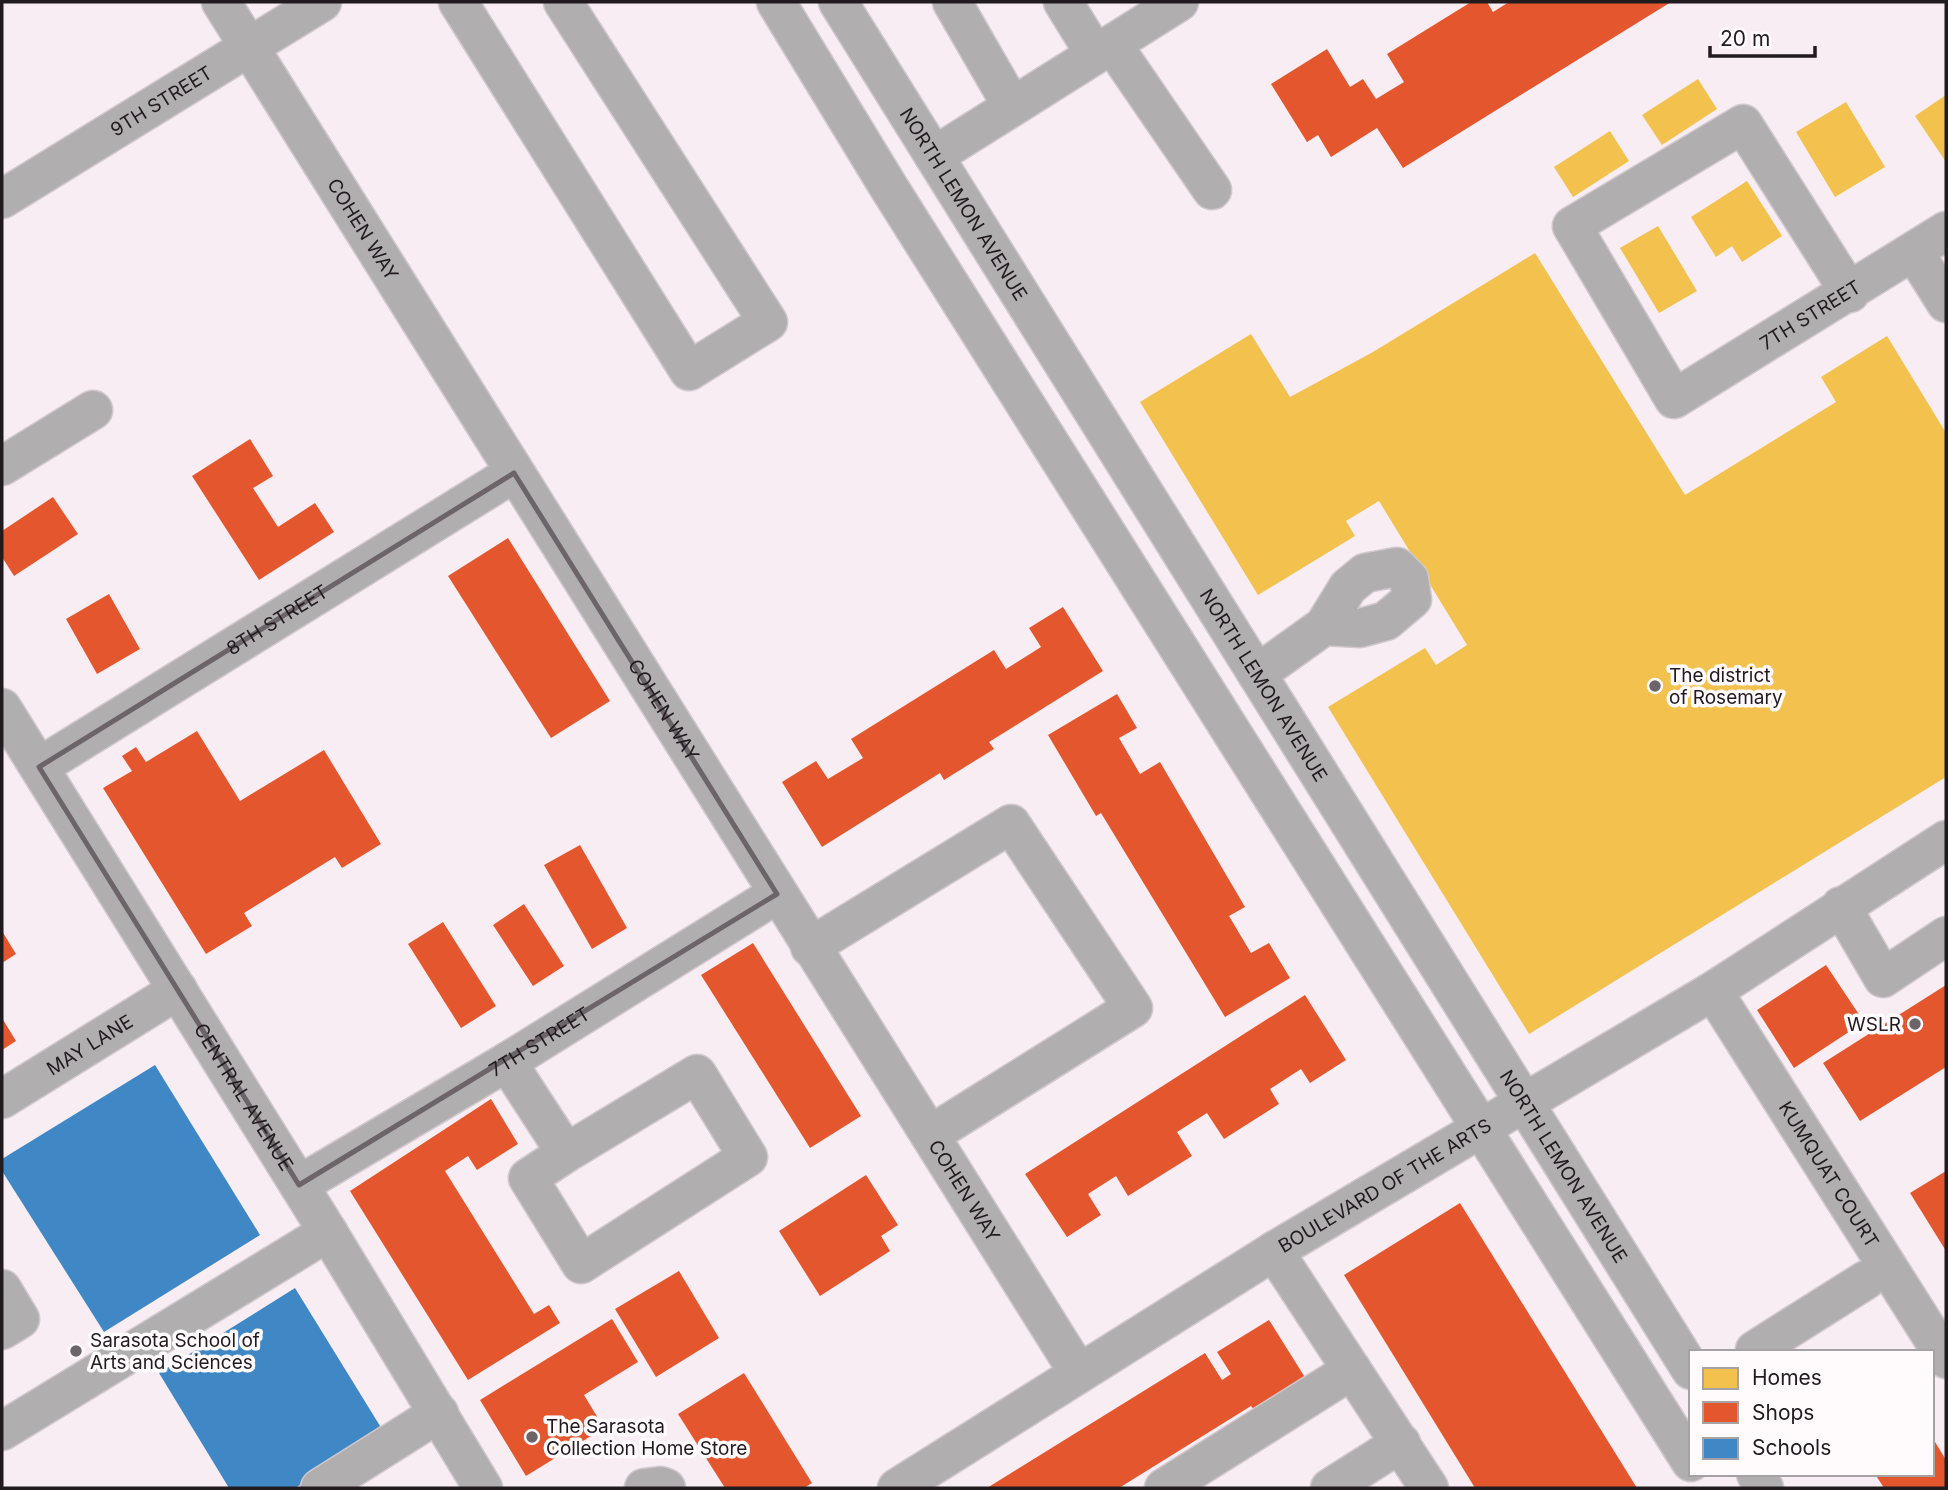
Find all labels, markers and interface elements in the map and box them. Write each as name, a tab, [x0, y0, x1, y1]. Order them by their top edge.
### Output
scale bar	[1710, 14, 1815, 58]
text: 20 m	[1720, 26, 1770, 51]
street label: 9TH STREET	[106, 61, 216, 141]
street label: NORTH LEMON AVENUE	[895, 103, 1033, 304]
street label: COHEN WAY	[323, 174, 404, 285]
street label: 7TH STREET	[1755, 275, 1865, 355]
street label: 8TH STREET	[222, 580, 332, 660]
street label: NORTH LEMON AVENUE	[1195, 585, 1333, 786]
street label: COHEN WAY	[623, 655, 704, 765]
place label: The district of Rosemary	[1669, 664, 1783, 709]
marker: The district of Rosemary	[1647, 678, 1663, 694]
street label: 7TH STREET	[485, 1002, 594, 1081]
street label: MAY LANE	[42, 1010, 137, 1080]
place label: WSLR	[1847, 1013, 1901, 1036]
marker: WSLR	[1907, 1016, 1923, 1032]
street label: CENTRAL AVENUE	[189, 1019, 298, 1175]
street label: NORTH LEMON AVENUE	[1495, 1066, 1633, 1267]
street label: KUMQUAT COURT	[1774, 1097, 1884, 1252]
street label: BOULEVARD OF THE ARTS	[1274, 1113, 1495, 1257]
street label: COHEN WAY	[924, 1135, 1005, 1246]
place label: Sarasota School of Arts and Sciences	[90, 1329, 260, 1374]
marker: Sarasota School of Arts and Sciences	[68, 1343, 84, 1359]
legend	[1689, 1350, 1934, 1476]
text: Homes	[1752, 1365, 1822, 1390]
text: Shops	[1752, 1400, 1814, 1425]
place label: The Sarasota Collection Home Store	[546, 1415, 747, 1460]
marker: The Sarasota Collection Home Store	[524, 1429, 540, 1445]
text: Schools	[1752, 1435, 1831, 1460]

